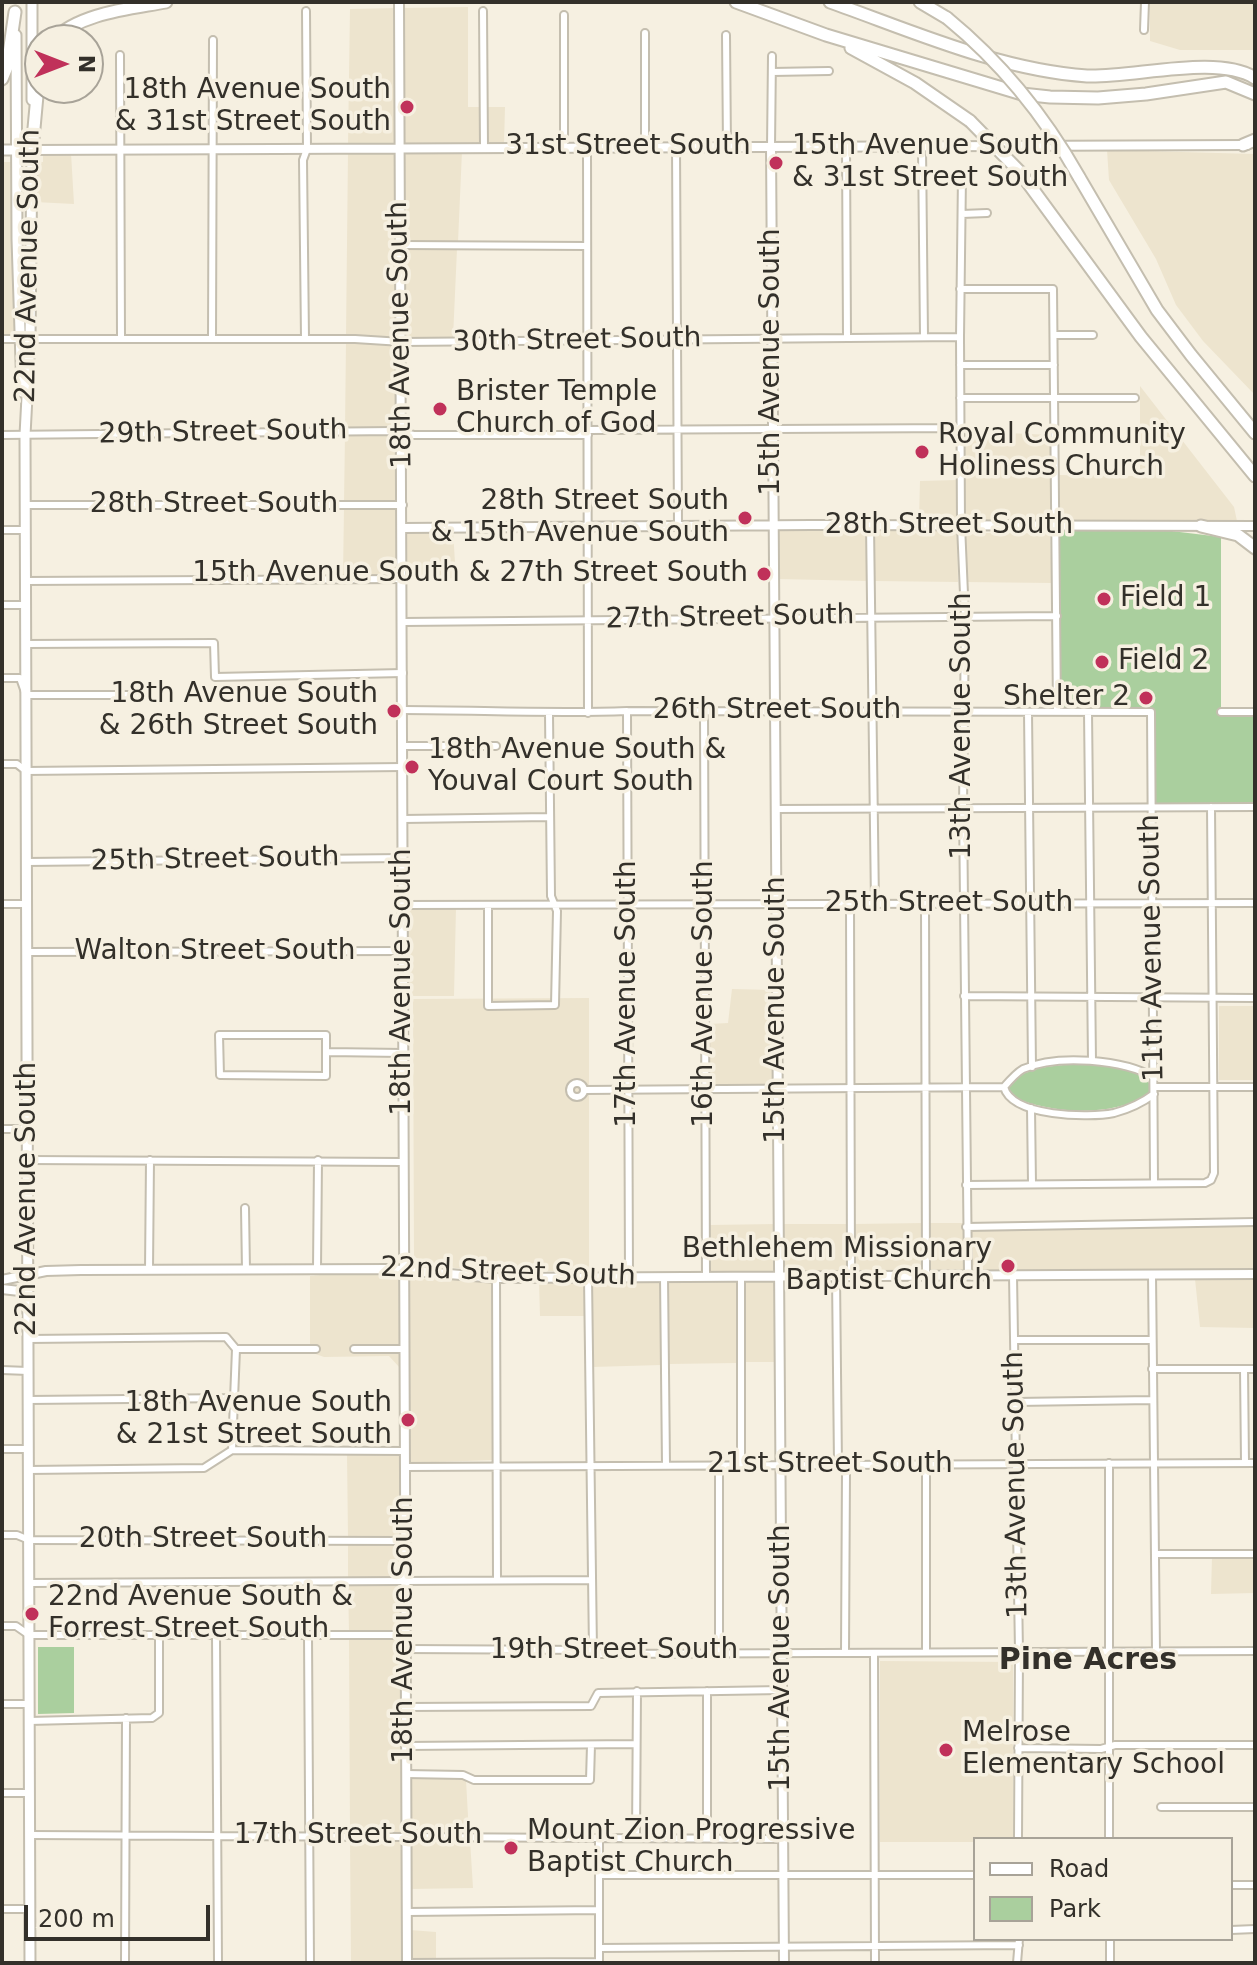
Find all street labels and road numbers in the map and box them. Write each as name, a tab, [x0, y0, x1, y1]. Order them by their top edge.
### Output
street label: 22nd Avenue South	[10, 129, 48, 403]
street label: 31st Street South	[505, 130, 751, 164]
street label: 18th Avenue South	[382, 201, 420, 469]
street label: 15th Avenue South	[755, 228, 789, 496]
street label: 30th Street South	[452, 322, 702, 360]
street label: 29th Street South	[98, 414, 348, 452]
street label: 28th Street South	[90, 488, 338, 522]
street label: 28th Street South	[825, 509, 1073, 543]
street label: 13th Avenue South	[946, 592, 980, 860]
street label: 27th Street South	[605, 599, 855, 637]
street label: 26th Street South	[653, 694, 901, 728]
street label: 11th Avenue South	[1134, 814, 1172, 1082]
street label: 25th Street South	[90, 841, 340, 879]
street label: 18th Avenue South	[386, 848, 420, 1116]
street label: 17th Avenue South	[611, 860, 645, 1128]
street label: 16th Avenue South	[688, 860, 722, 1128]
street label: 15th Avenue South	[760, 876, 794, 1144]
street label: 25th Street South	[825, 887, 1073, 921]
street label: Walton Street South	[75, 935, 355, 969]
street label: 22nd Avenue South	[11, 1062, 45, 1336]
street label: 22nd Street South	[380, 1252, 636, 1294]
street label: 13th Avenue South	[998, 1351, 1036, 1619]
street label: 21st Street South	[707, 1448, 953, 1482]
street label: 18th Avenue South	[388, 1496, 422, 1764]
street label: 20th Street South	[79, 1523, 327, 1557]
street label: 15th Avenue South	[765, 1524, 799, 1792]
street label: 19th Street South	[490, 1634, 738, 1668]
street label: 17th Street South	[234, 1819, 482, 1853]

